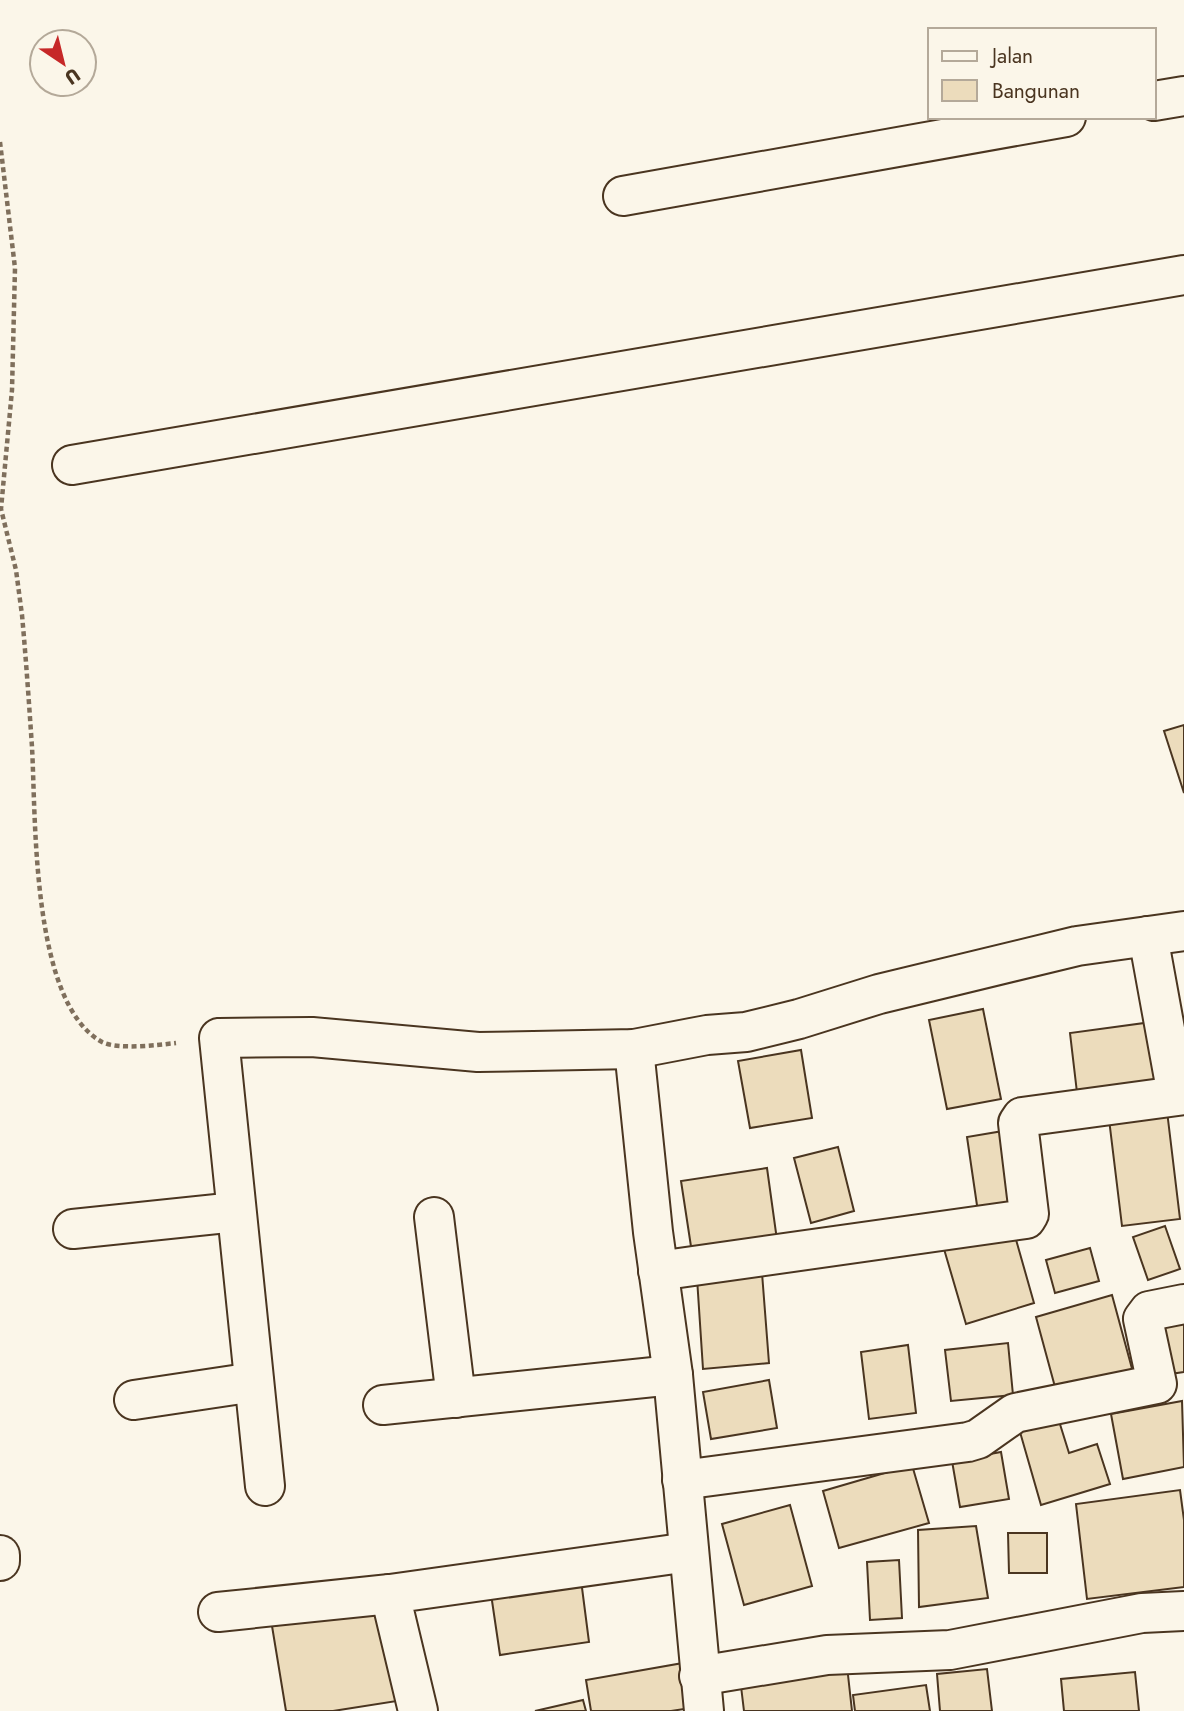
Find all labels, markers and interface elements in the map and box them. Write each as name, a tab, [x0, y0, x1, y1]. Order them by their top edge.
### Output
north arrow	[28, 28, 98, 98]
legend	[928, 28, 1156, 119]
text: Jalan	[989, 41, 1033, 71]
text: U	[59, 62, 86, 91]
text: Bangunan	[992, 76, 1080, 106]

